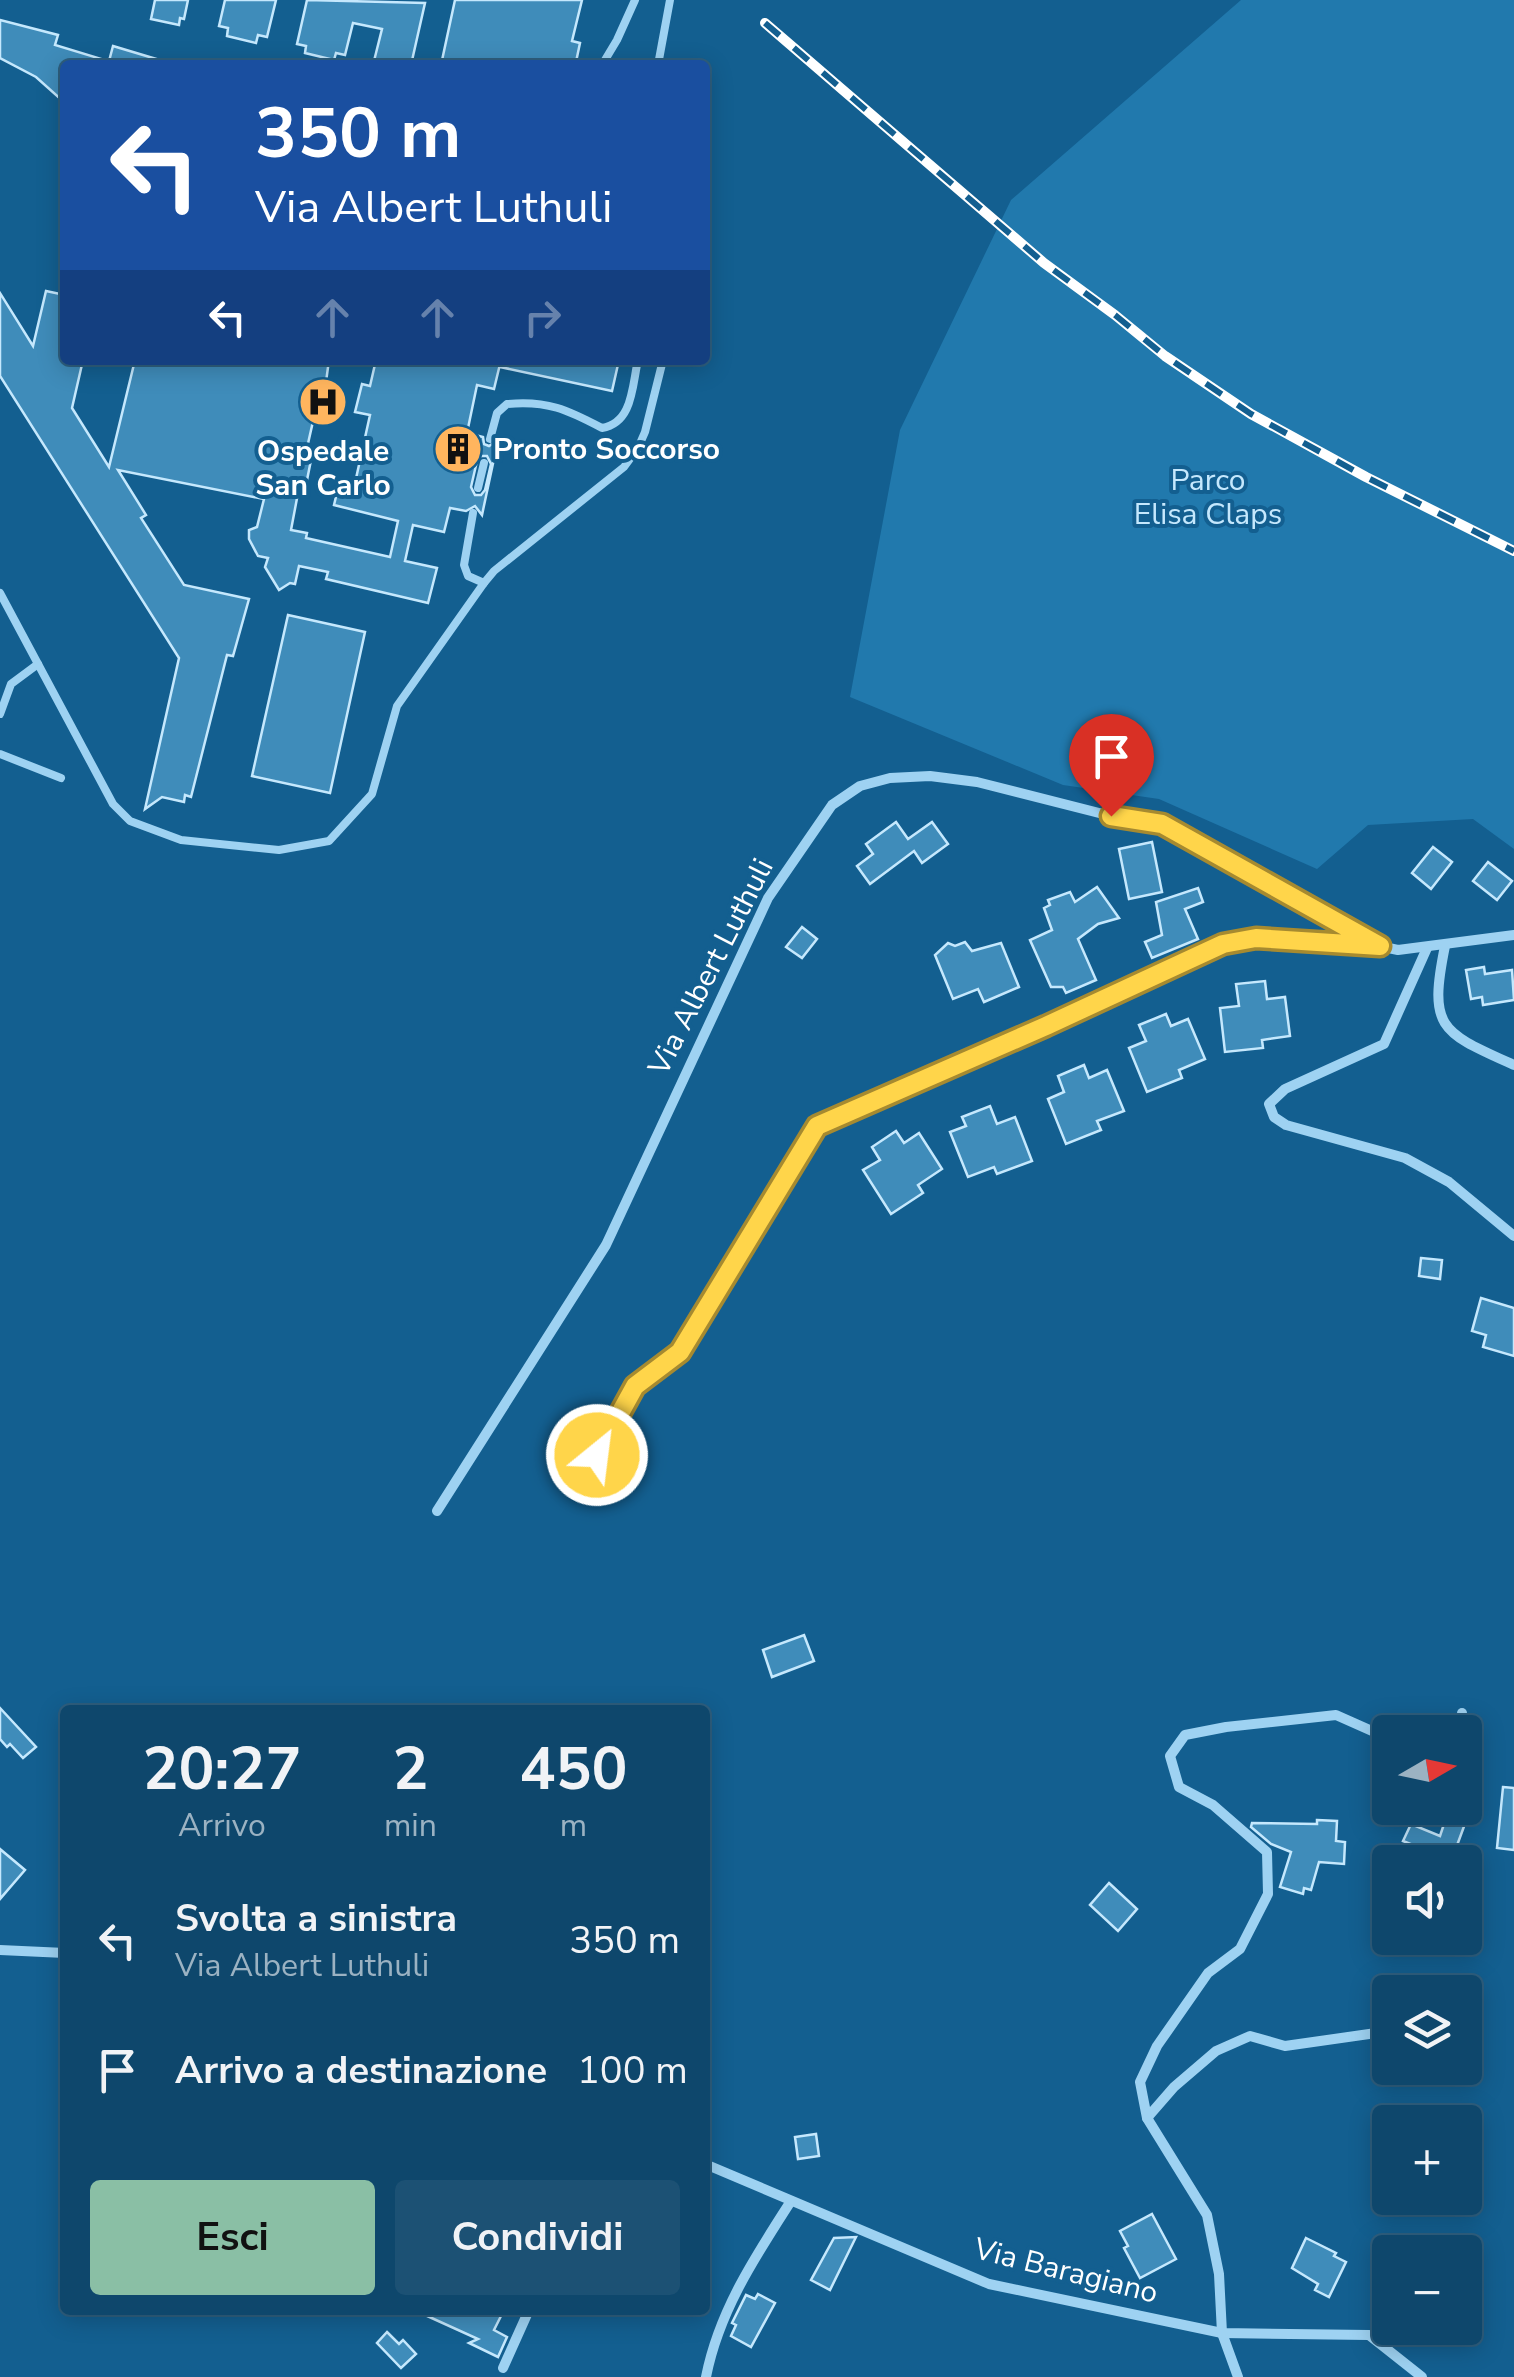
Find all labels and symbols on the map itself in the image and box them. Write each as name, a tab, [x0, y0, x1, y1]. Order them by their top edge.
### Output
hospital icon: Ospedale San Carlo	[297, 376, 349, 428]
building icon: Pronto Soccorso	[432, 423, 484, 475]
place label: Pronto Soccorso	[493, 429, 720, 470]
place label: Ospedale San Carlo	[255, 431, 391, 506]
park label: Parco Elisa Claps	[1134, 460, 1282, 535]
pin	[1069, 714, 1154, 817]
street label: Via Albert Luthuli	[638, 852, 783, 1083]
position arrow	[545, 1403, 649, 1507]
north arrow	[1372, 1715, 1482, 1825]
street label: Via Baragiano	[969, 2228, 1162, 2314]

